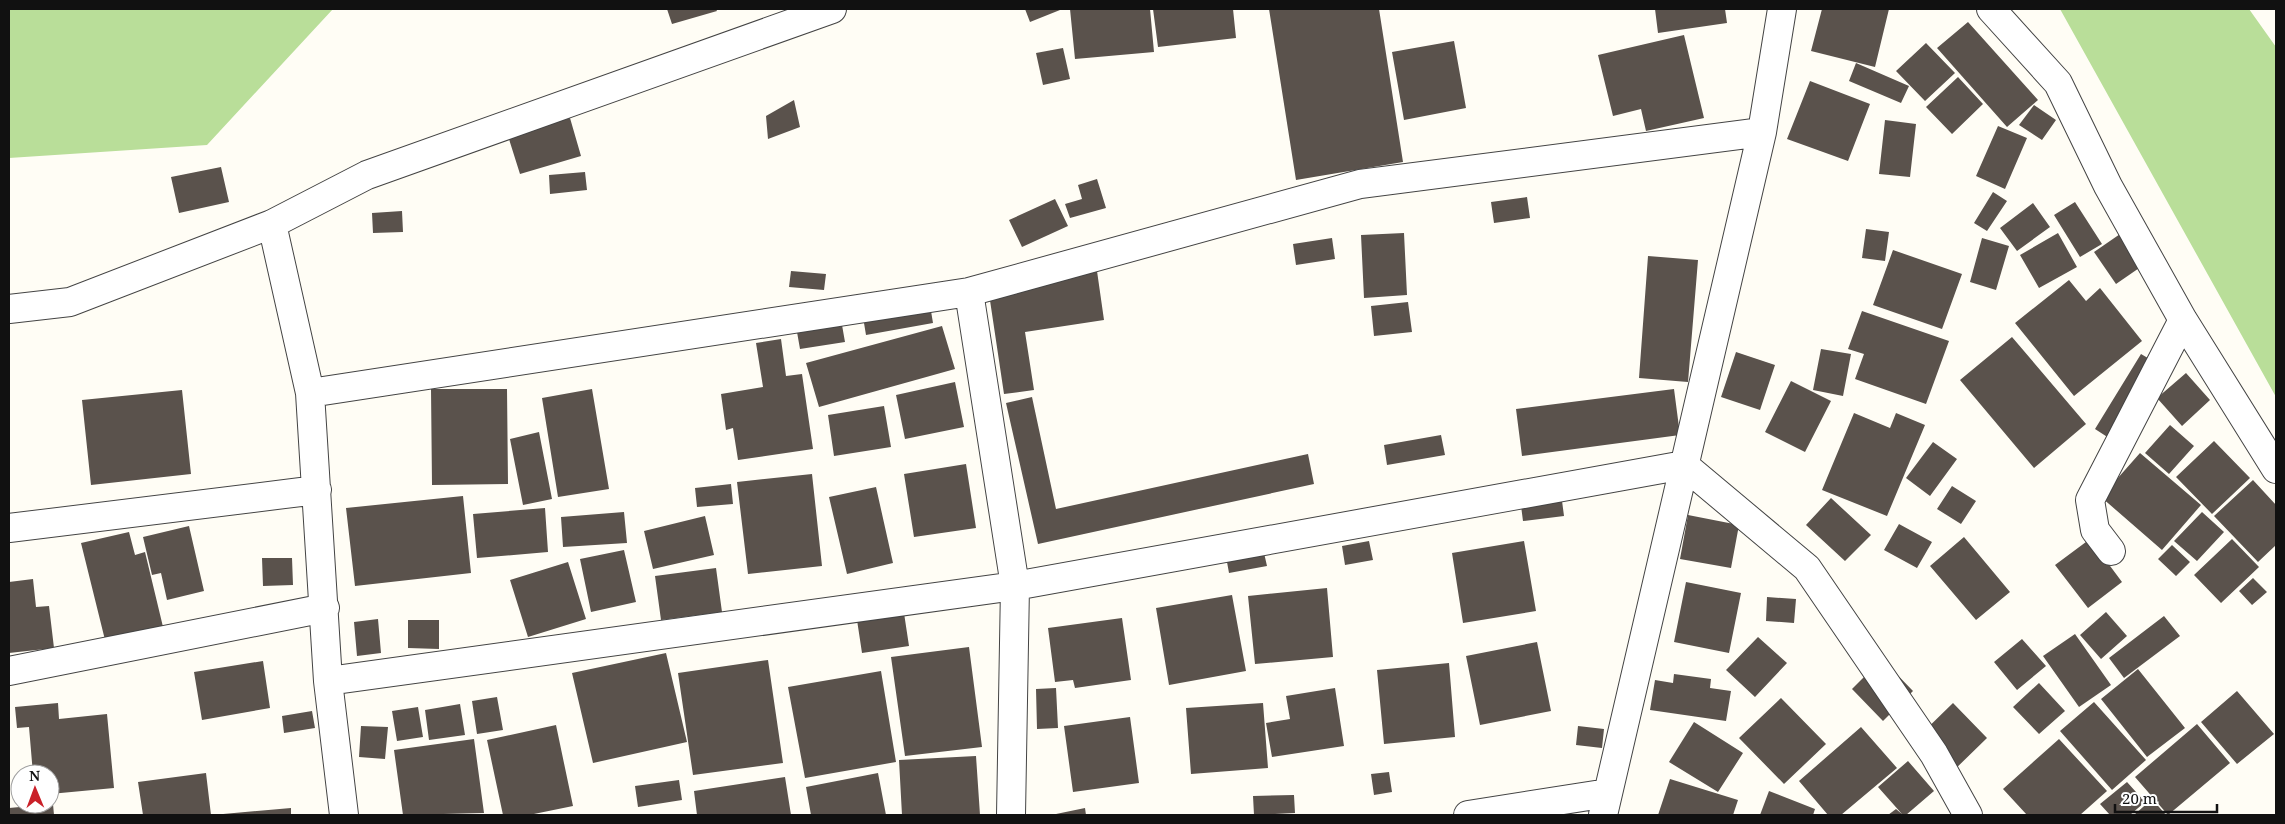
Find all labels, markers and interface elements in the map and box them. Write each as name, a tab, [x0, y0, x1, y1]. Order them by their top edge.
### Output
north arrow	[10, 764, 60, 814]
text: N	[29, 766, 40, 785]
scale bar	[2115, 782, 2218, 814]
text: 20 m	[2122, 788, 2157, 808]

